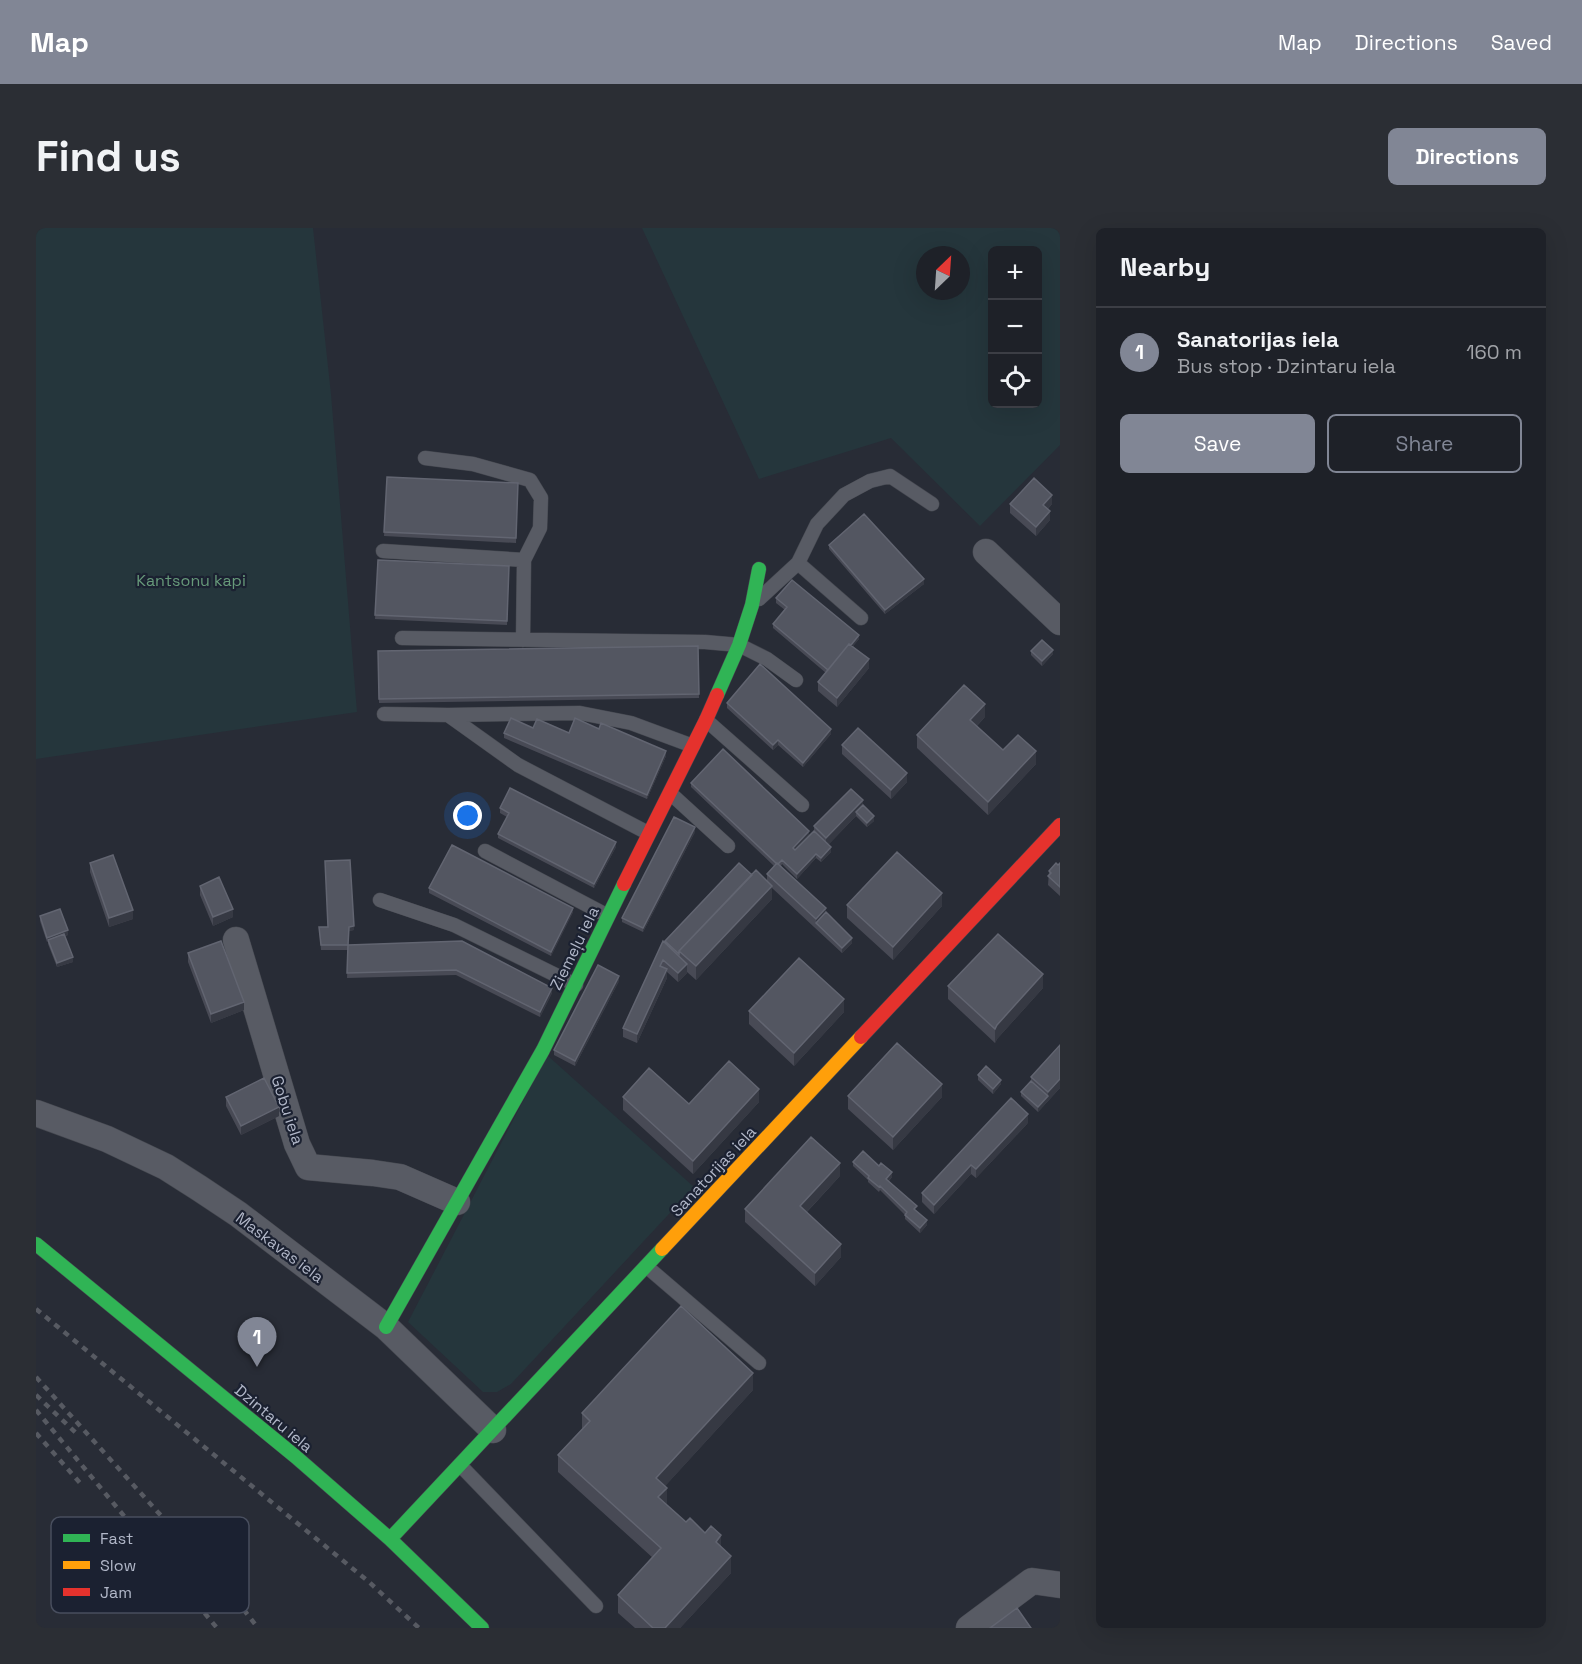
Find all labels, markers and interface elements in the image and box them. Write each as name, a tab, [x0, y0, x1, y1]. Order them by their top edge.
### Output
text: Map	[30, 24, 89, 60]
text: Map	[1278, 29, 1322, 56]
text: Directions	[1355, 29, 1458, 56]
text: Saved	[1491, 29, 1552, 56]
button: Directions	[1388, 128, 1546, 185]
text: Find us	[36, 130, 181, 183]
north arrow	[916, 246, 970, 300]
map controls	[988, 246, 1042, 408]
button: +	[988, 246, 1042, 300]
text: Nearby	[1120, 250, 1210, 284]
button: −	[988, 300, 1042, 354]
text: Sanatorijas iela	[1177, 325, 1339, 353]
text: 1	[1135, 339, 1144, 365]
text: 160 m	[1466, 339, 1522, 365]
text: Bus stop · Dzintaru iela	[1177, 353, 1396, 379]
button: locate	[988, 354, 1042, 408]
button: Save	[1120, 414, 1315, 473]
button: Share	[1327, 414, 1522, 473]
park label: Kantsonu kapi	[136, 570, 246, 591]
your location	[453, 801, 482, 830]
street label: Ziemeļu iela	[545, 903, 604, 993]
street label: Gobu iela	[267, 1073, 309, 1147]
street label: Sanatorijas iela	[666, 1122, 761, 1221]
street label: Maskavas iela	[231, 1207, 328, 1287]
pin: 1	[238, 1318, 276, 1367]
street label: Dzintaru iela	[230, 1380, 317, 1457]
legend	[51, 1517, 249, 1613]
text: Fast	[100, 1528, 133, 1549]
text: Slow	[100, 1555, 136, 1576]
text: Jam	[100, 1582, 132, 1603]

